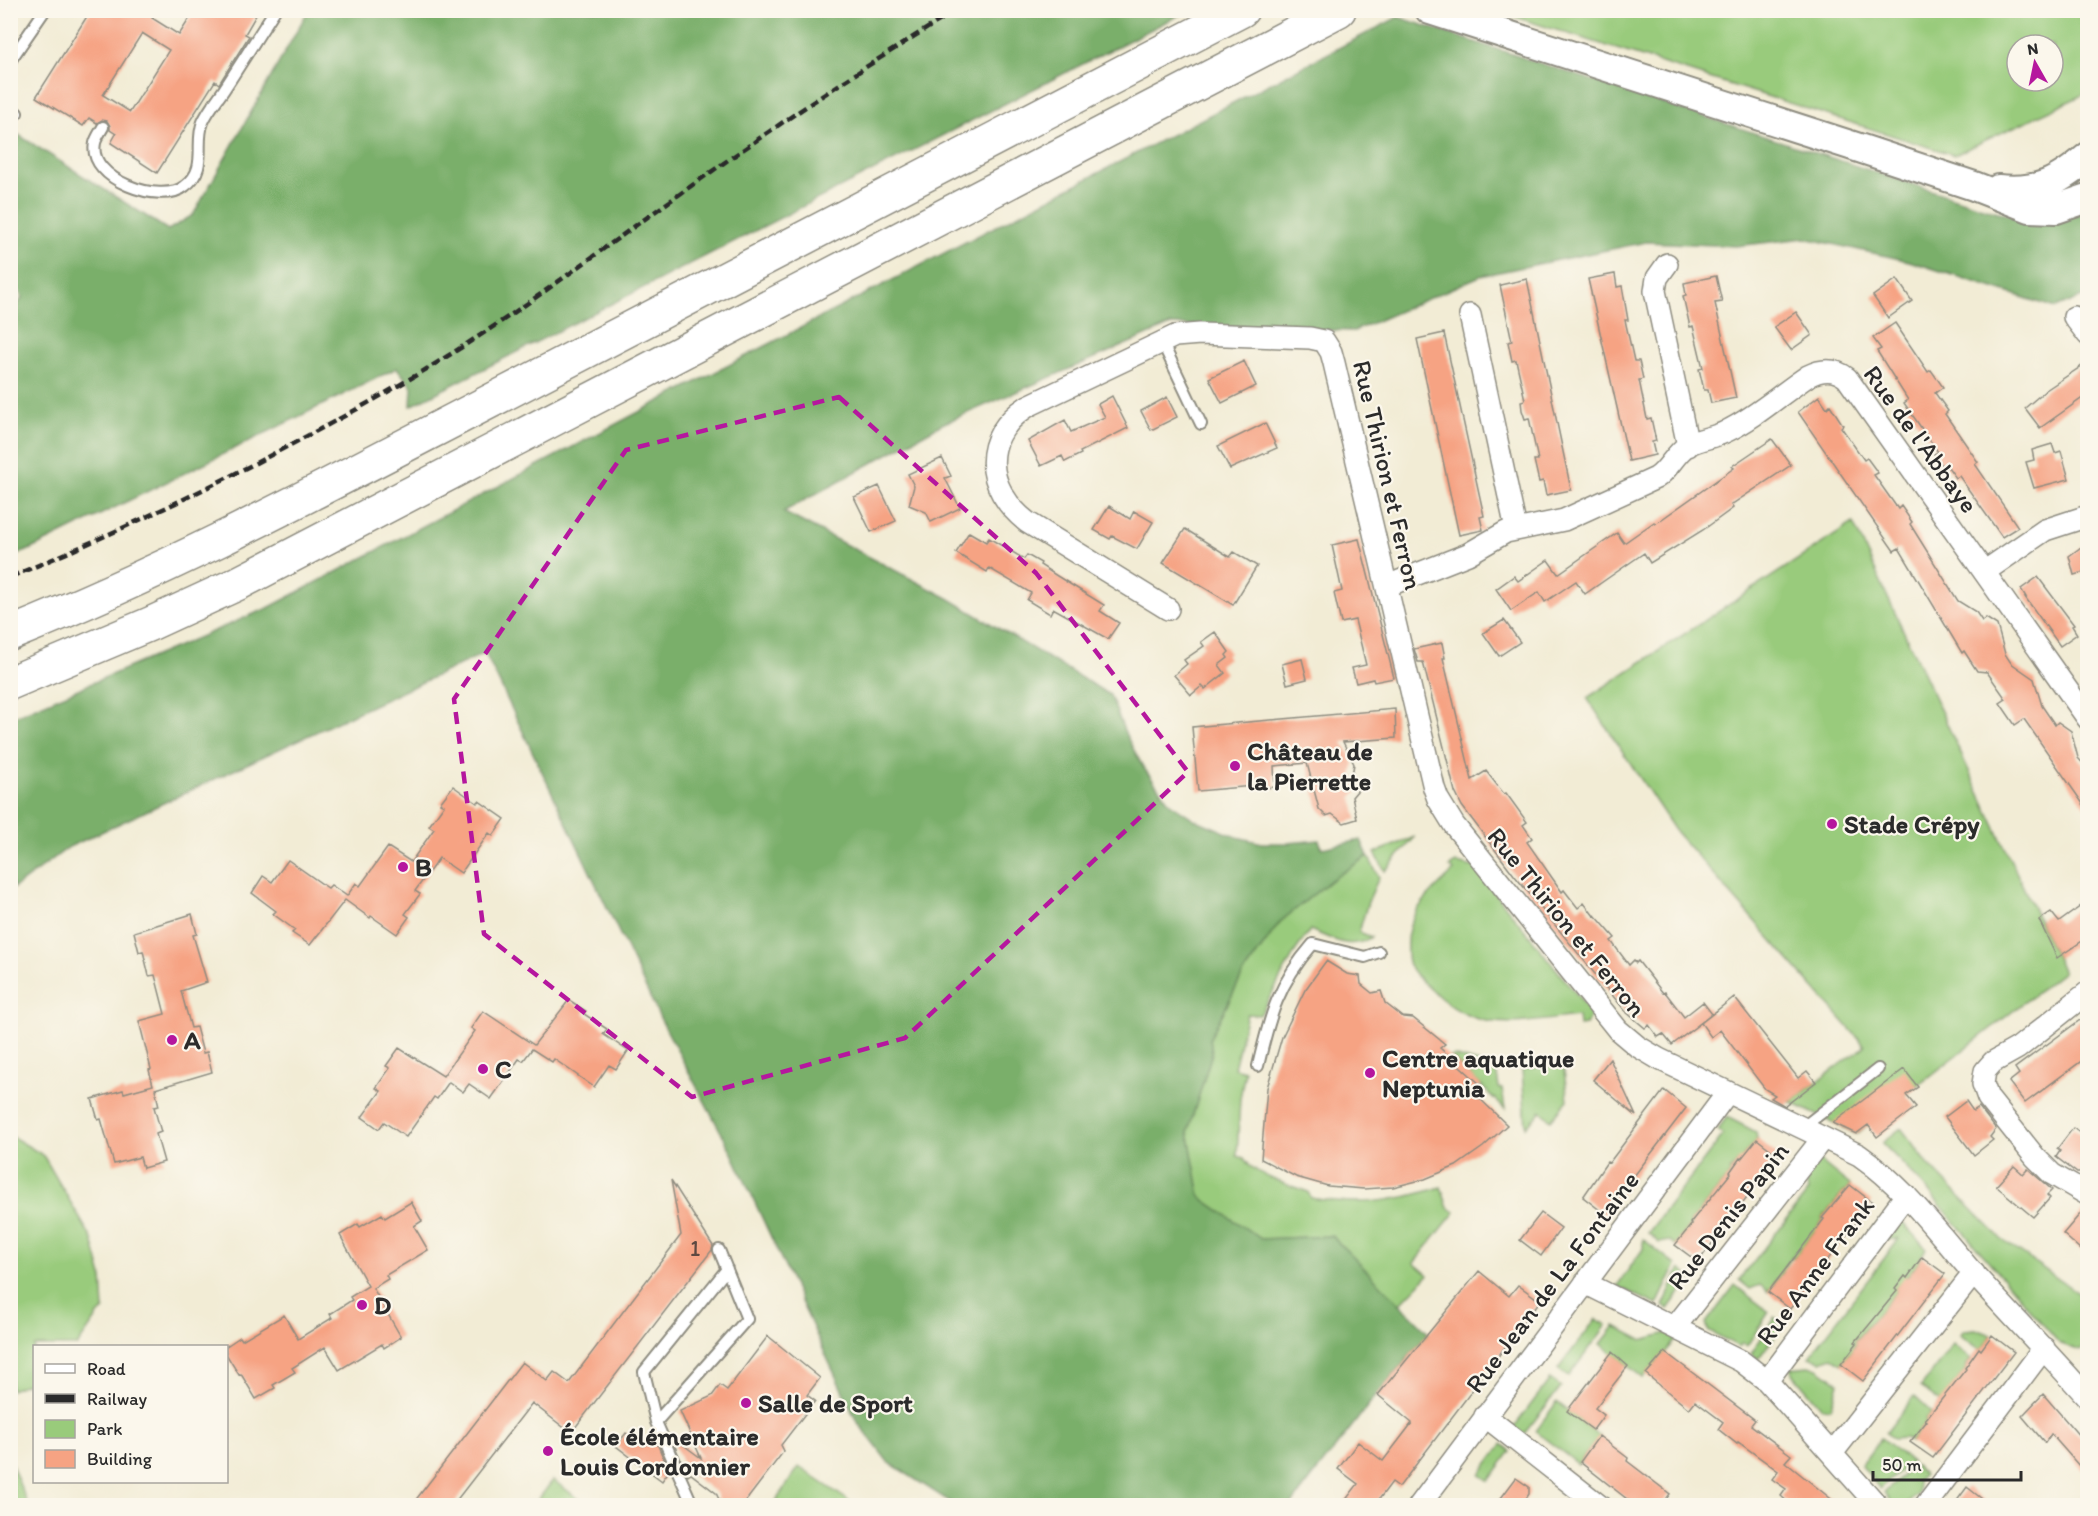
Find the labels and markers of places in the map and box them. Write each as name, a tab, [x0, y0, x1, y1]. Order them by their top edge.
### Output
place label: Château de la Pierrette	[1247, 735, 1373, 797]
marker: Château de la Pierrette	[1228, 759, 1242, 773]
place label: Stade Crépy	[1844, 808, 1980, 840]
marker: Stade Crépy	[1825, 817, 1839, 831]
place label: B	[415, 851, 432, 883]
marker: B	[396, 860, 410, 874]
place label: A	[183, 1024, 201, 1056]
marker: A	[165, 1033, 179, 1047]
place label: Centre aquatique Neptunia	[1382, 1042, 1574, 1104]
place label: C	[495, 1053, 512, 1085]
marker: C	[476, 1062, 490, 1076]
marker: Centre aquatique Neptunia	[1363, 1066, 1377, 1080]
place label: D	[374, 1289, 391, 1321]
marker: D	[355, 1298, 369, 1312]
place label: Salle de Sport	[758, 1387, 913, 1419]
marker: Salle de Sport	[739, 1396, 753, 1410]
place label: École élémentaire Louis Cordonnier	[560, 1420, 759, 1482]
marker: École élémentaire Louis Cordonnier	[541, 1444, 555, 1458]

